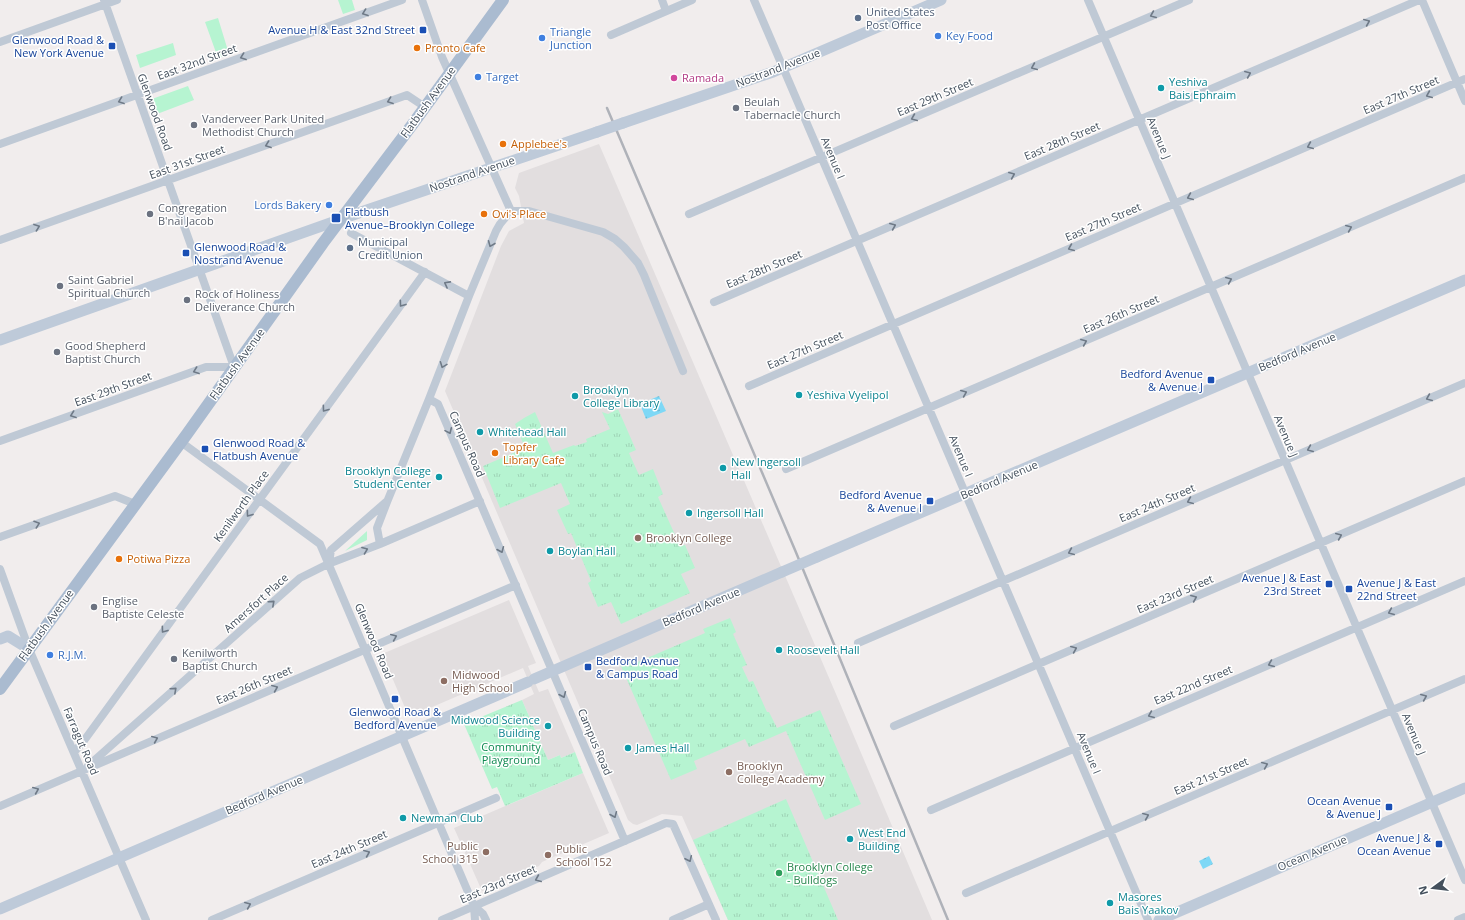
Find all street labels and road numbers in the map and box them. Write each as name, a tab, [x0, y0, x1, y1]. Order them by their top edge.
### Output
street label: East 32nd Street	[155, 40, 239, 83]
street label: Nostrand Avenue	[733, 45, 822, 91]
street label: Flatbush Avenue	[397, 63, 459, 141]
street label: Glenwood Road	[135, 71, 176, 153]
street label: East 27th Street	[1361, 72, 1441, 117]
street label: East 29th Street	[895, 74, 975, 119]
street label: Avenue J	[1144, 115, 1175, 161]
street label: East 28th Street	[1022, 118, 1102, 163]
street label: Avenue I	[818, 135, 849, 181]
street label: East 31st Street	[147, 141, 227, 182]
street label: Nostrand Avenue	[427, 152, 517, 195]
street label: East 27th Street	[1063, 199, 1143, 244]
street label: East 28th Street	[724, 246, 804, 291]
street label: East 26th Street	[1081, 291, 1161, 336]
street label: Flatbush Avenue	[206, 325, 268, 403]
street label: East 27th Street	[765, 327, 845, 372]
street label: Bedford Avenue	[1256, 328, 1338, 375]
street label: East 29th Street	[72, 368, 154, 409]
street label: Campus Road	[446, 408, 489, 479]
street label: Avenue J	[1271, 413, 1302, 459]
street label: Avenue I	[946, 433, 977, 479]
street label: Bedford Avenue	[958, 456, 1040, 503]
street label: Kenilworth Place	[209, 467, 272, 545]
street label: East 24th Street	[1117, 480, 1197, 525]
street label: Amersfort Place	[220, 570, 291, 636]
street label: East 23rd Street	[1134, 571, 1215, 616]
street label: Bedford Avenue	[660, 583, 742, 630]
street label: Flatbush Avenue	[15, 586, 77, 664]
street label: Glenwood Road	[352, 600, 397, 681]
street label: East 22nd Street	[1151, 661, 1234, 708]
street label: East 26th Street	[214, 662, 294, 707]
street label: Farragut Road	[60, 704, 103, 777]
street label: Campus Road	[575, 706, 616, 777]
street label: Avenue J	[1399, 711, 1430, 757]
street label: Avenue I	[1074, 730, 1105, 776]
street label: East 21st Street	[1171, 753, 1250, 798]
street label: Bedford Avenue	[223, 771, 305, 818]
street label: East 24th Street	[309, 826, 389, 871]
street label: Ocean Avenue	[1275, 831, 1349, 874]
street label: East 23rd Street	[457, 861, 538, 906]

